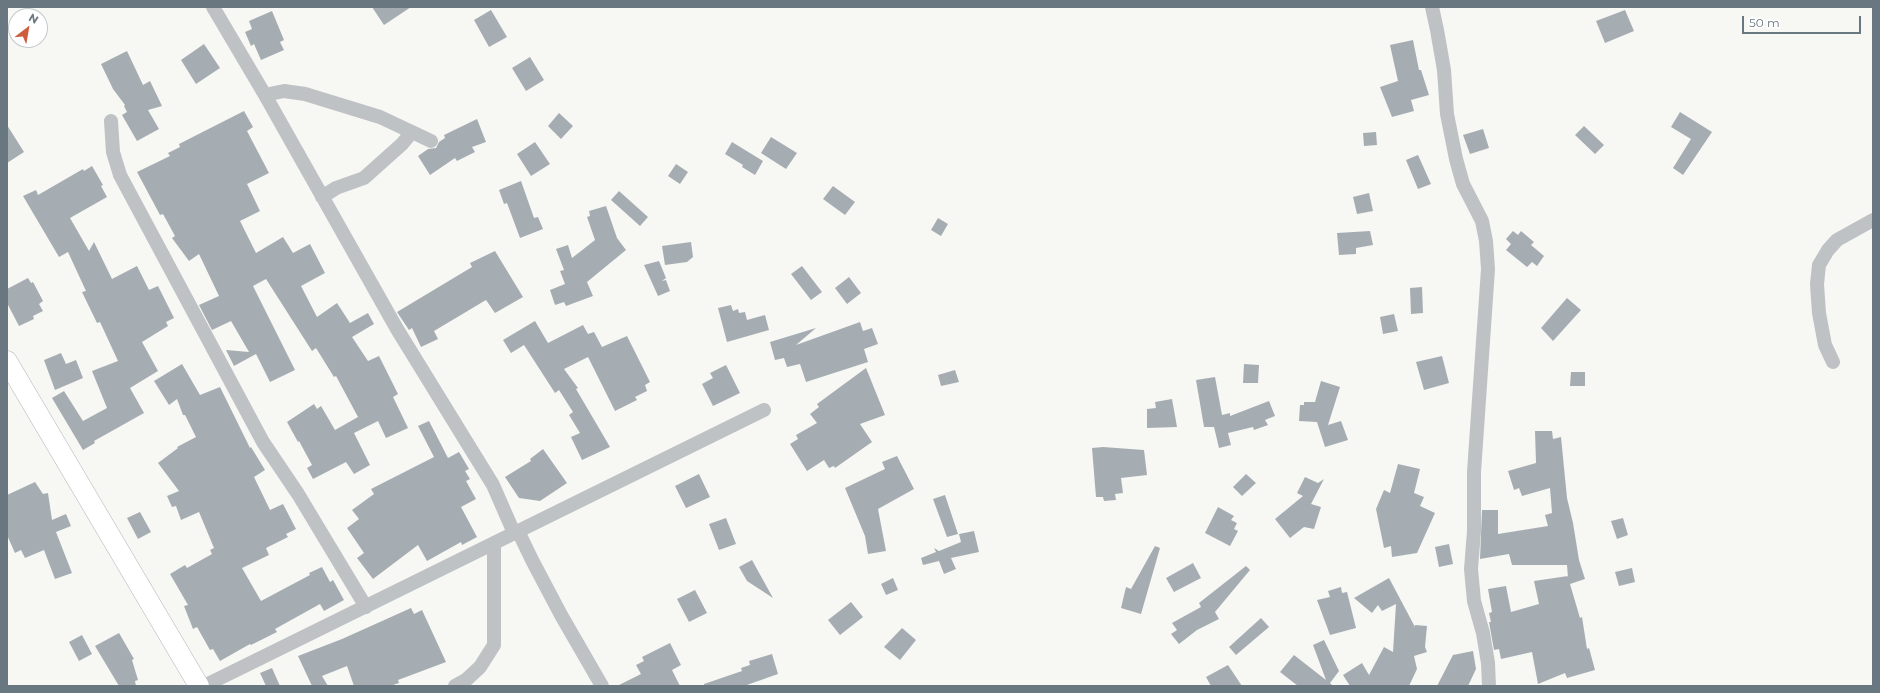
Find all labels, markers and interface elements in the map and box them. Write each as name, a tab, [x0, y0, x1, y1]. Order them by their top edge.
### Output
north arrow	[8, 8, 48, 48]
scale bar	[1744, 8, 1863, 34]
text: N	[26, 10, 41, 27]
text: 50 m	[1749, 15, 1780, 30]

